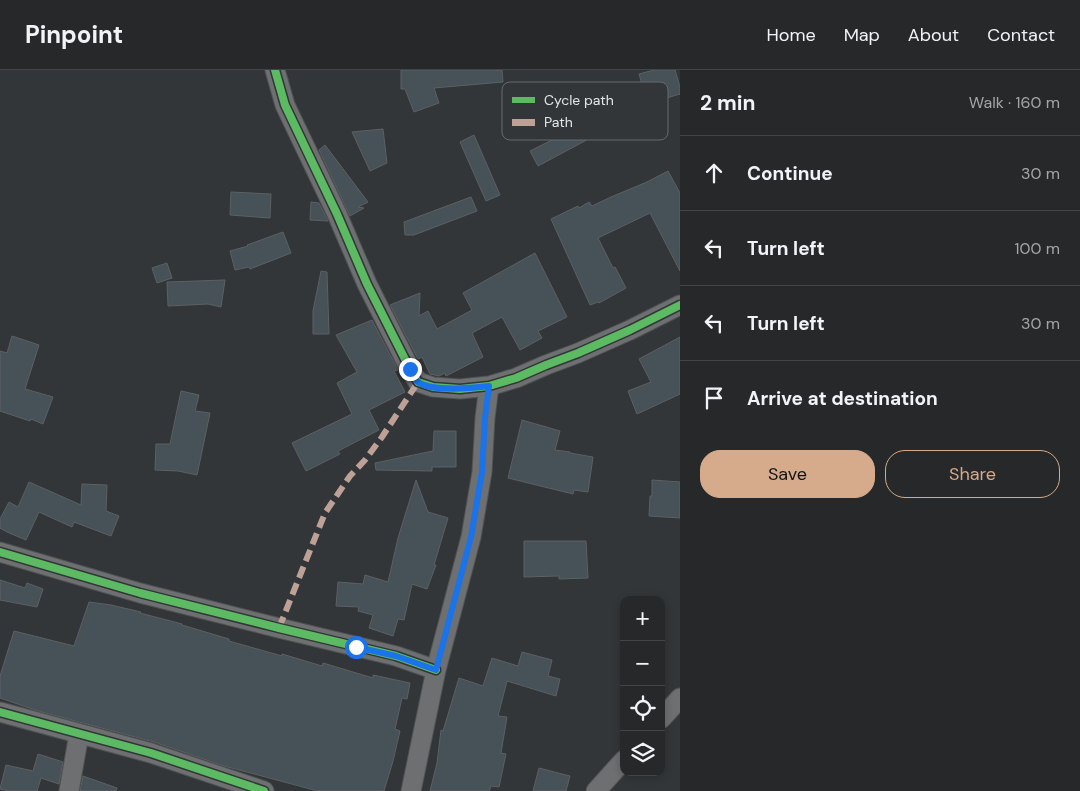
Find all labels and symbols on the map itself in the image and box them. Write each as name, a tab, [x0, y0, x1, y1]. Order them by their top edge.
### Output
legend	[502, 82, 668, 140]
text: Cycle path	[544, 91, 614, 109]
text: Path	[544, 113, 573, 131]
route end	[399, 358, 422, 381]
route start	[345, 636, 368, 659]

